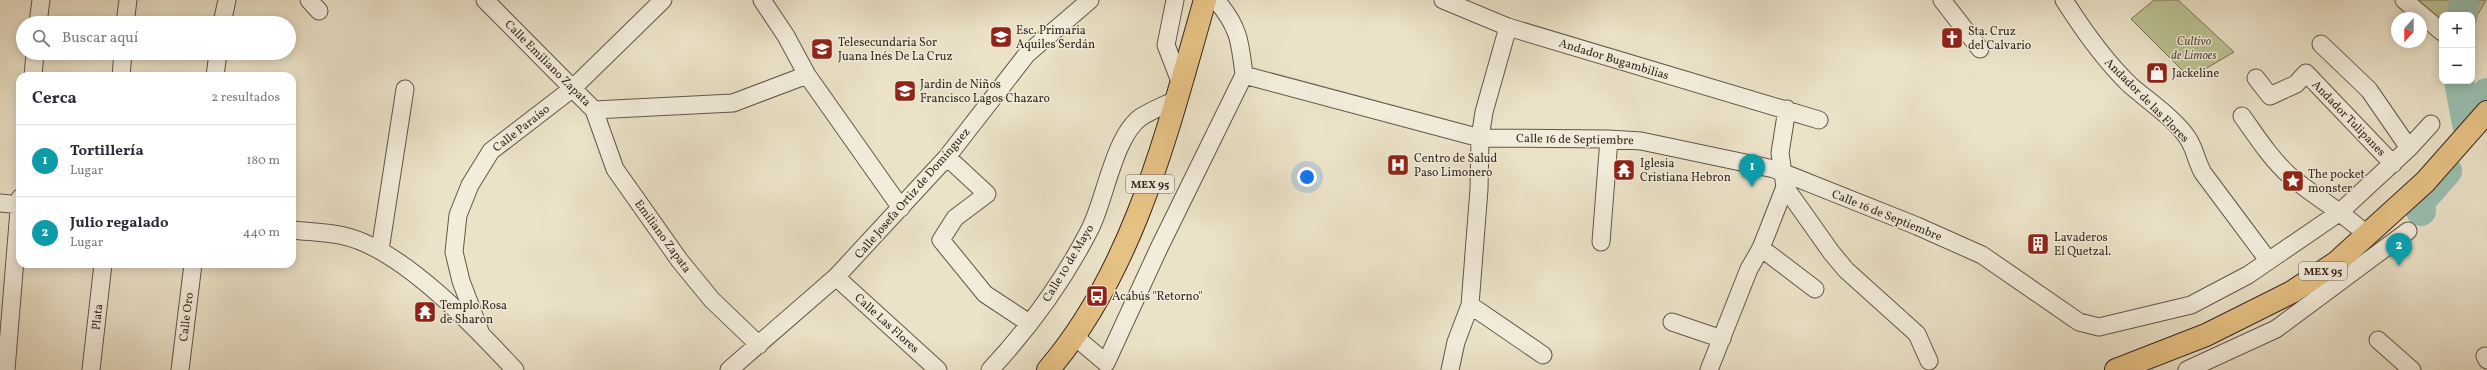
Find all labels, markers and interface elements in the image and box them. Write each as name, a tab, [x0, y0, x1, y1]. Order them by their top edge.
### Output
north arrow	[2391, 12, 2427, 48]
map controls	[2439, 12, 2475, 84]
button: +	[2439, 12, 2475, 48]
search box	[16, 16, 296, 60]
street label: Calle Emiliano Zapata	[501, 17, 594, 110]
place label: Esc. Primaria Aquiles Serdán	[1016, 23, 1095, 53]
school or university icon: Esc. Primaria Aquiles Serdán	[988, 24, 1014, 50]
place label: Sta. Cruz del Calvario	[1968, 24, 2031, 54]
church icon: Sta. Cruz del Calvario	[1939, 25, 1965, 51]
icon: search	[30, 27, 52, 49]
text: Buscar aquí	[62, 28, 138, 49]
park label: Cultivo de Limoes	[2171, 34, 2217, 64]
place label: Telesecundaria Sor Juana Inés De La Cruz	[838, 35, 952, 65]
school or university icon: Telesecundaria Sor Juana Inés De La Cruz	[809, 36, 835, 62]
street label: Andador Bugambilias	[1557, 36, 1671, 84]
button: −	[2439, 48, 2475, 84]
street label: Andador de las Flores	[2101, 55, 2192, 146]
shop icon: Jackeline	[2144, 60, 2170, 86]
place label: Jackeline	[2172, 66, 2219, 82]
place label: Jardin de Niños Francisco Lagos Chazaro	[920, 77, 1050, 107]
street label: Andador Tulipanes	[2308, 77, 2389, 160]
school or university icon: Jardin de Niños Francisco Lagos Chazaro	[892, 78, 918, 104]
text: Cerca	[32, 87, 77, 110]
text: 2 resultados	[211, 89, 280, 107]
street label: Calle Paraíso	[490, 101, 553, 156]
street label: Calle Josefa Ortiz de Domínguez	[851, 125, 974, 263]
street label: Calle 16 de Septiembre	[1516, 131, 1634, 149]
text: Tortillería	[70, 141, 144, 162]
place label: Centro de Salud Paso Limonero	[1414, 151, 1498, 181]
text: 1	[42, 152, 48, 170]
text: 180 m	[246, 152, 280, 170]
hospital icon: Centro de Salud Paso Limonero	[1385, 152, 1411, 178]
pin: 1	[1739, 154, 1765, 187]
place label: Iglesia Cristiana Hebron	[1640, 156, 1731, 186]
temple icon: Iglesia Cristiana Hebron	[1611, 157, 1637, 183]
text: Lugar	[70, 162, 103, 180]
your location	[1297, 167, 1317, 187]
place label: The pocket monster	[2308, 167, 2365, 197]
place icon: The pocket monster	[2280, 168, 2306, 194]
road number: MEX 95	[1126, 175, 1174, 193]
street label: Calle 16 de Septiembre	[1829, 186, 1944, 245]
street label: Emiliano Zapata	[630, 197, 694, 276]
text: Julio regalado	[70, 213, 169, 234]
street label: Calle 10 de Mayo	[1039, 222, 1098, 305]
text: 2	[42, 224, 48, 242]
text: 440 m	[243, 224, 280, 242]
place label: Lavaderos El Quetzal.	[2054, 230, 2111, 260]
building icon: Lavaderos El Quetzal.	[2025, 231, 2051, 257]
pin: 2	[2386, 233, 2412, 266]
text: Lugar	[70, 234, 103, 252]
road number: MEX 95	[2299, 262, 2347, 280]
bus stop icon: Acabús "Retorno"	[1084, 283, 1110, 309]
place label: Acabús "Retorno"	[1112, 289, 1203, 305]
street label: Calle Las Flores	[851, 290, 922, 357]
street label: Calle Oro	[176, 292, 198, 343]
place label: Templo Rosa de Sharon	[440, 298, 507, 328]
temple icon: Templo Rosa de Sharon	[412, 299, 438, 325]
street label: Plata	[89, 303, 107, 331]

